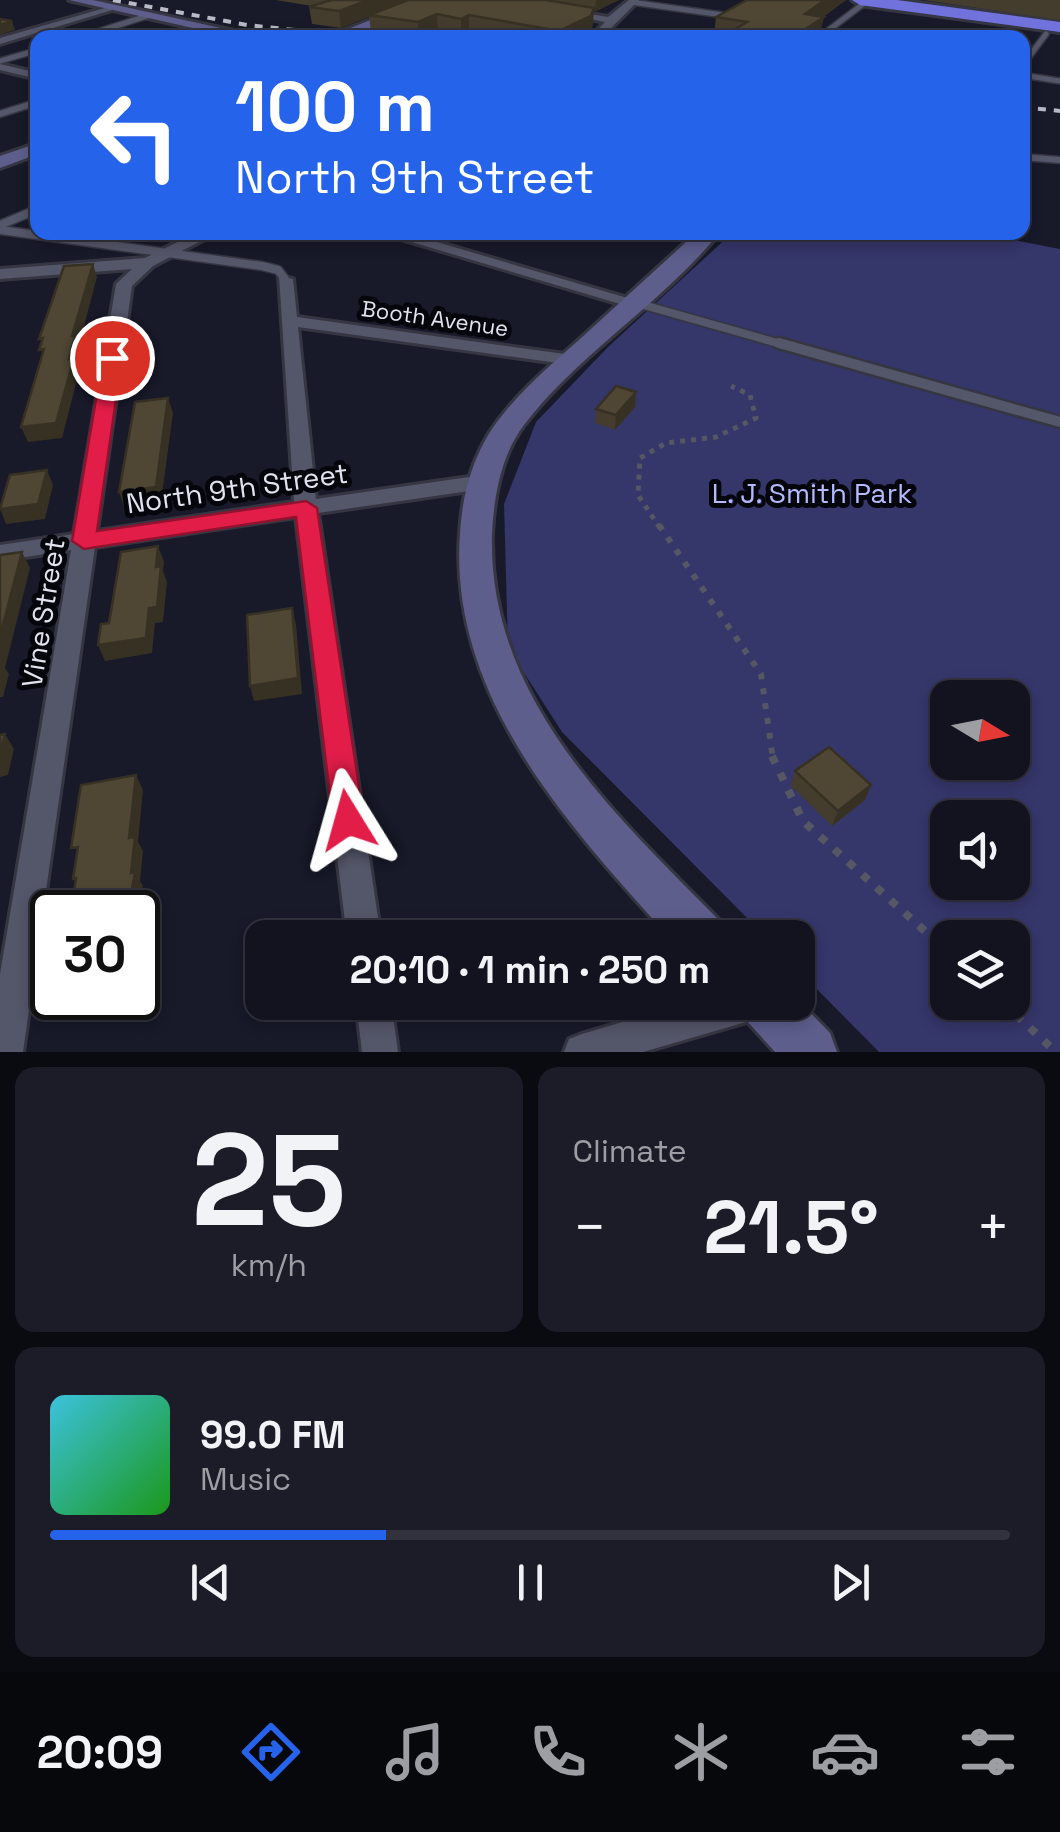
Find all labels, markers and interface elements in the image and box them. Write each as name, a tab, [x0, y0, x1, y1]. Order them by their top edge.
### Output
text: 100 m	[235, 62, 435, 151]
icon: left	[70, 70, 200, 200]
text: North 9th Street	[235, 149, 594, 206]
street label: Booth Avenue	[360, 294, 510, 342]
pin	[70, 316, 155, 401]
icon: arrive	[85, 331, 140, 386]
street label: North 9th Street	[124, 455, 350, 521]
park label: L. J. Smith Park	[712, 475, 912, 511]
street label: Vine Street	[13, 536, 73, 690]
north arrow	[930, 680, 1030, 780]
map controls	[930, 680, 1030, 1020]
position arrow	[296, 768, 400, 872]
button: sound	[930, 800, 1030, 900]
speed limit sign: 30	[30, 890, 160, 1020]
button: layers	[930, 920, 1030, 1020]
text: 20:10 · 1 min · 250 m	[350, 946, 710, 994]
text: 25	[191, 1097, 346, 1263]
text: Climate	[573, 1131, 687, 1171]
text: 21.5°	[704, 1179, 879, 1275]
text: −	[573, 1192, 607, 1262]
text: +	[976, 1192, 1010, 1262]
text: km/h	[231, 1245, 307, 1285]
text: 99.0 FM	[200, 1411, 346, 1459]
text: Music	[200, 1459, 291, 1499]
icon: previous	[183, 1555, 238, 1610]
icon: pause	[503, 1555, 558, 1610]
icon: next	[823, 1555, 878, 1610]
icon: directions	[236, 1717, 306, 1787]
icon: music	[380, 1717, 450, 1787]
icon: phone	[523, 1717, 593, 1787]
icon: climate	[666, 1717, 736, 1787]
icon: car	[810, 1717, 880, 1787]
icon: filters	[953, 1717, 1023, 1787]
text: 20:09	[37, 1724, 163, 1781]

